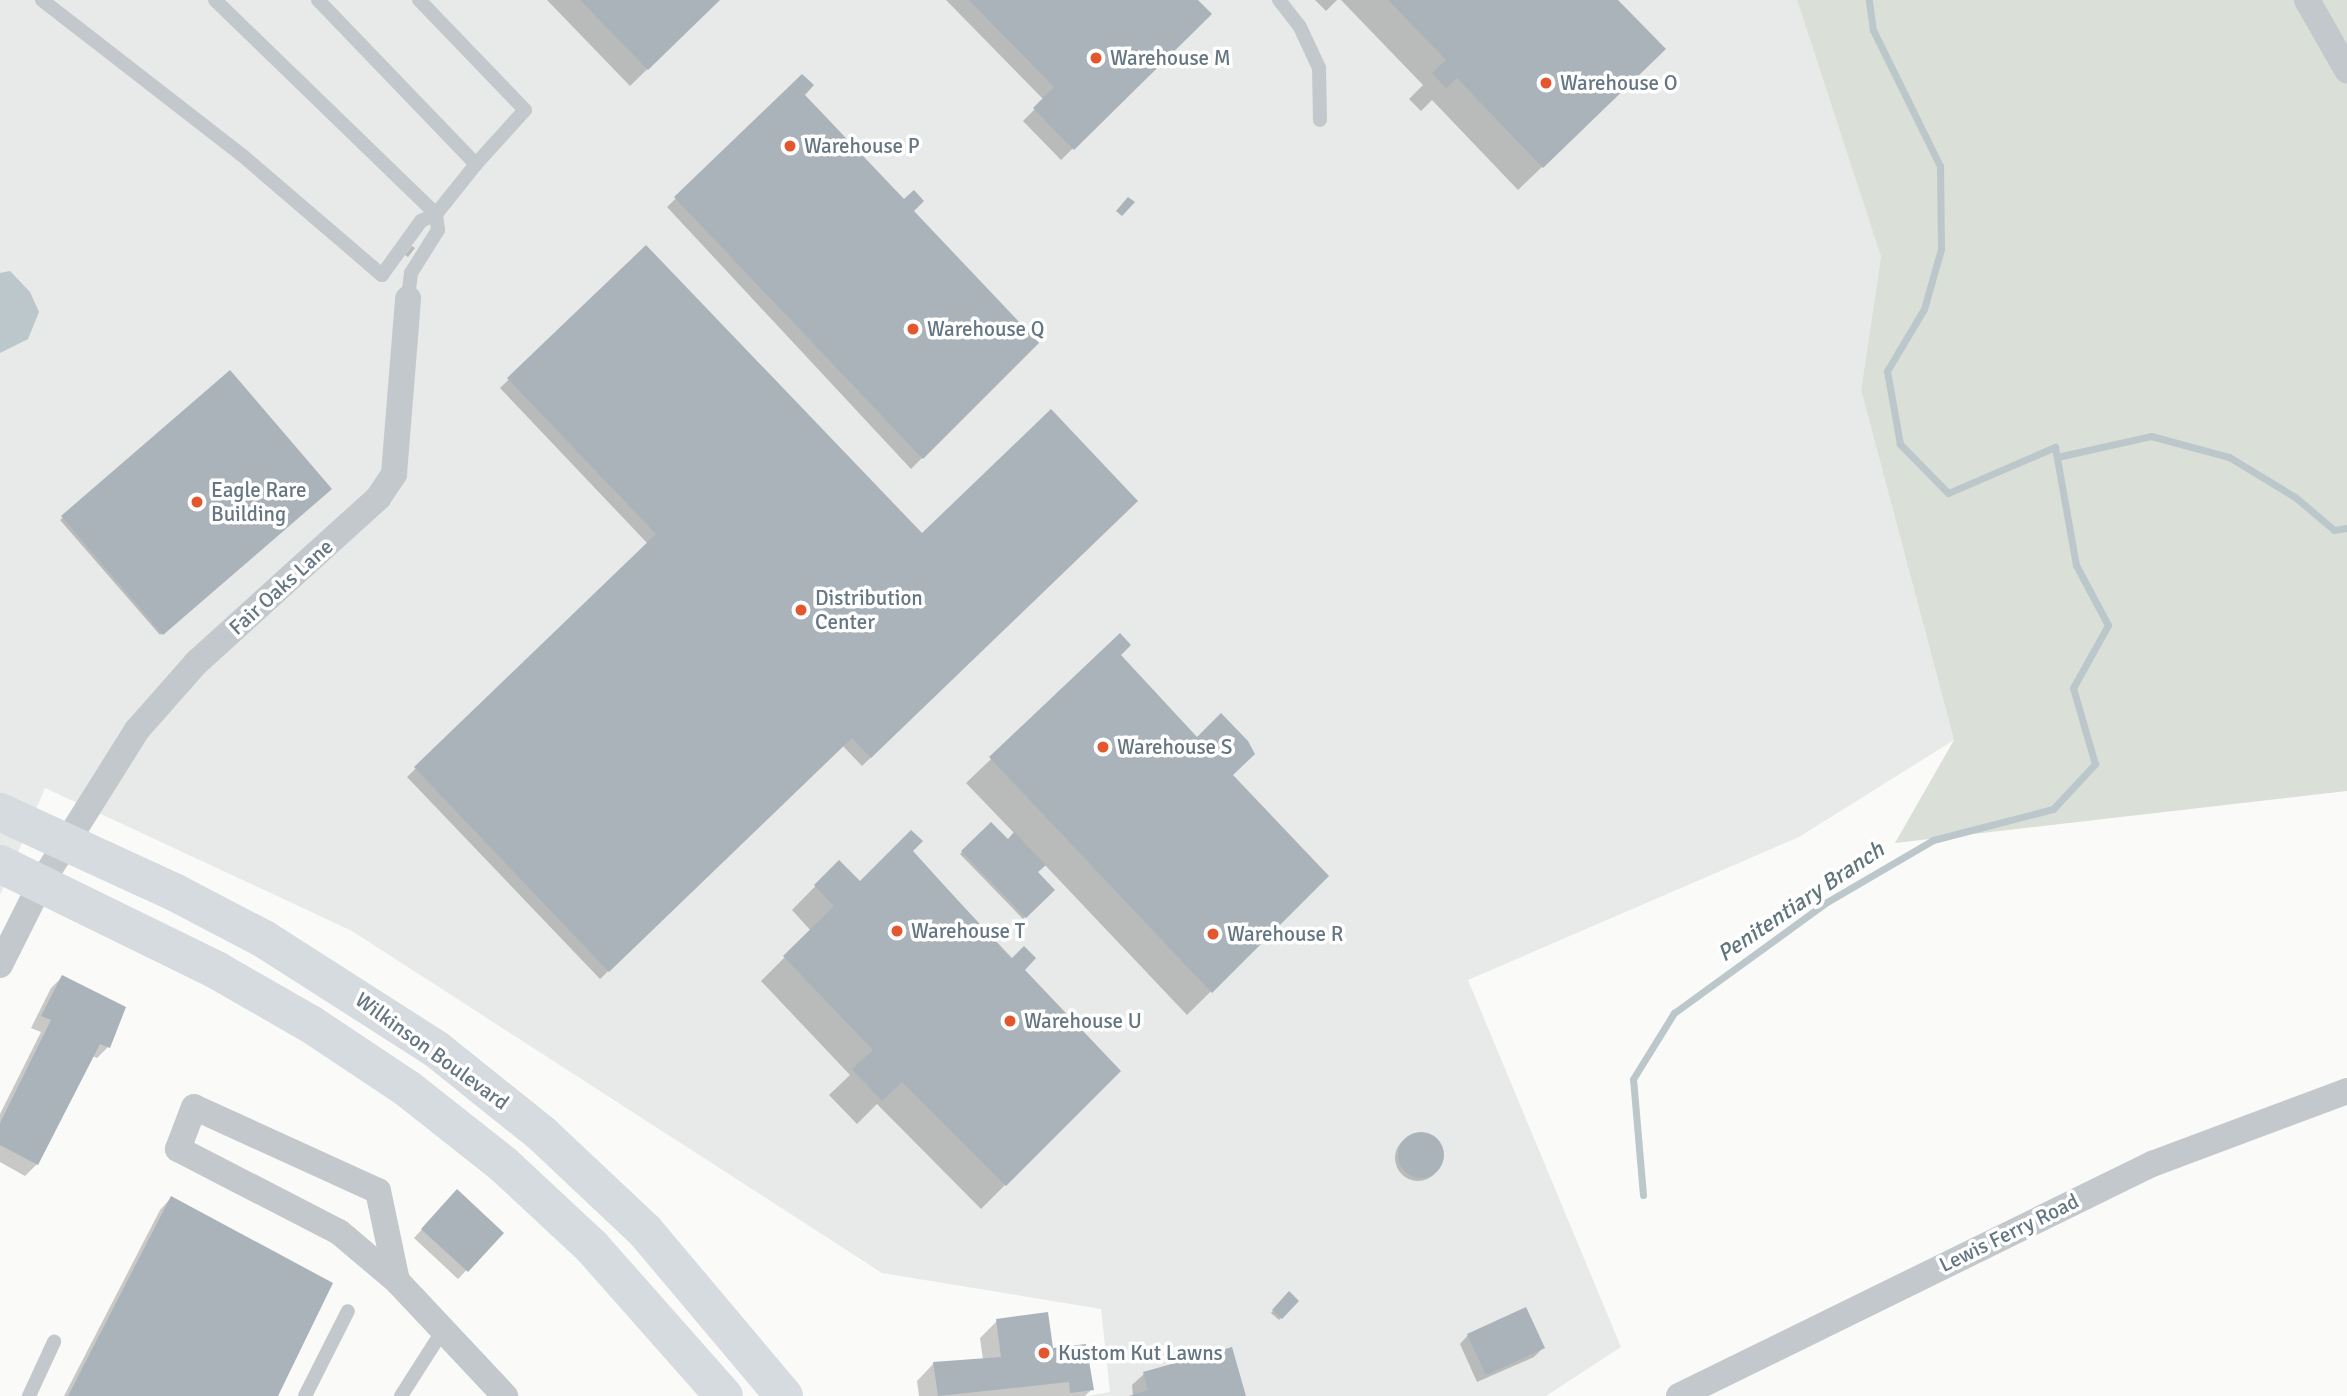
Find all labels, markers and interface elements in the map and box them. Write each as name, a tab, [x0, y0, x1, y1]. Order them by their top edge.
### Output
place label: Warehouse M	[1110, 45, 1231, 71]
marker: Warehouse M	[1088, 50, 1104, 66]
place label: Warehouse O	[1560, 70, 1678, 96]
marker: Warehouse O	[1538, 75, 1554, 91]
place label: Warehouse P	[804, 133, 920, 159]
marker: Warehouse P	[782, 138, 798, 154]
place label: Warehouse Q	[927, 316, 1044, 342]
marker: Warehouse Q	[905, 321, 921, 337]
place label: Eagle Rare Building	[211, 477, 306, 527]
marker: Eagle Rare Building	[189, 494, 205, 510]
street label: Fair Oaks Lane	[224, 534, 338, 640]
place label: Distribution Center	[815, 585, 923, 635]
marker: Distribution Center	[793, 602, 809, 618]
place label: Warehouse S	[1117, 734, 1232, 760]
marker: Warehouse S	[1095, 739, 1111, 755]
water label: Penitentiary Branch	[1712, 836, 1890, 968]
place label: Warehouse T	[911, 918, 1025, 944]
place label: Warehouse R	[1227, 921, 1343, 947]
marker: Warehouse T	[889, 923, 905, 939]
marker: Warehouse R	[1205, 926, 1221, 942]
street label: Wilkinson Boulevard	[350, 987, 514, 1115]
place label: Warehouse U	[1024, 1008, 1142, 1034]
marker: Warehouse U	[1002, 1013, 1018, 1029]
street label: Lewis Ferry Road	[1935, 1188, 2083, 1278]
place label: Kustom Kut Lawns	[1058, 1340, 1223, 1366]
marker: Kustom Kut Lawns	[1036, 1345, 1052, 1361]

